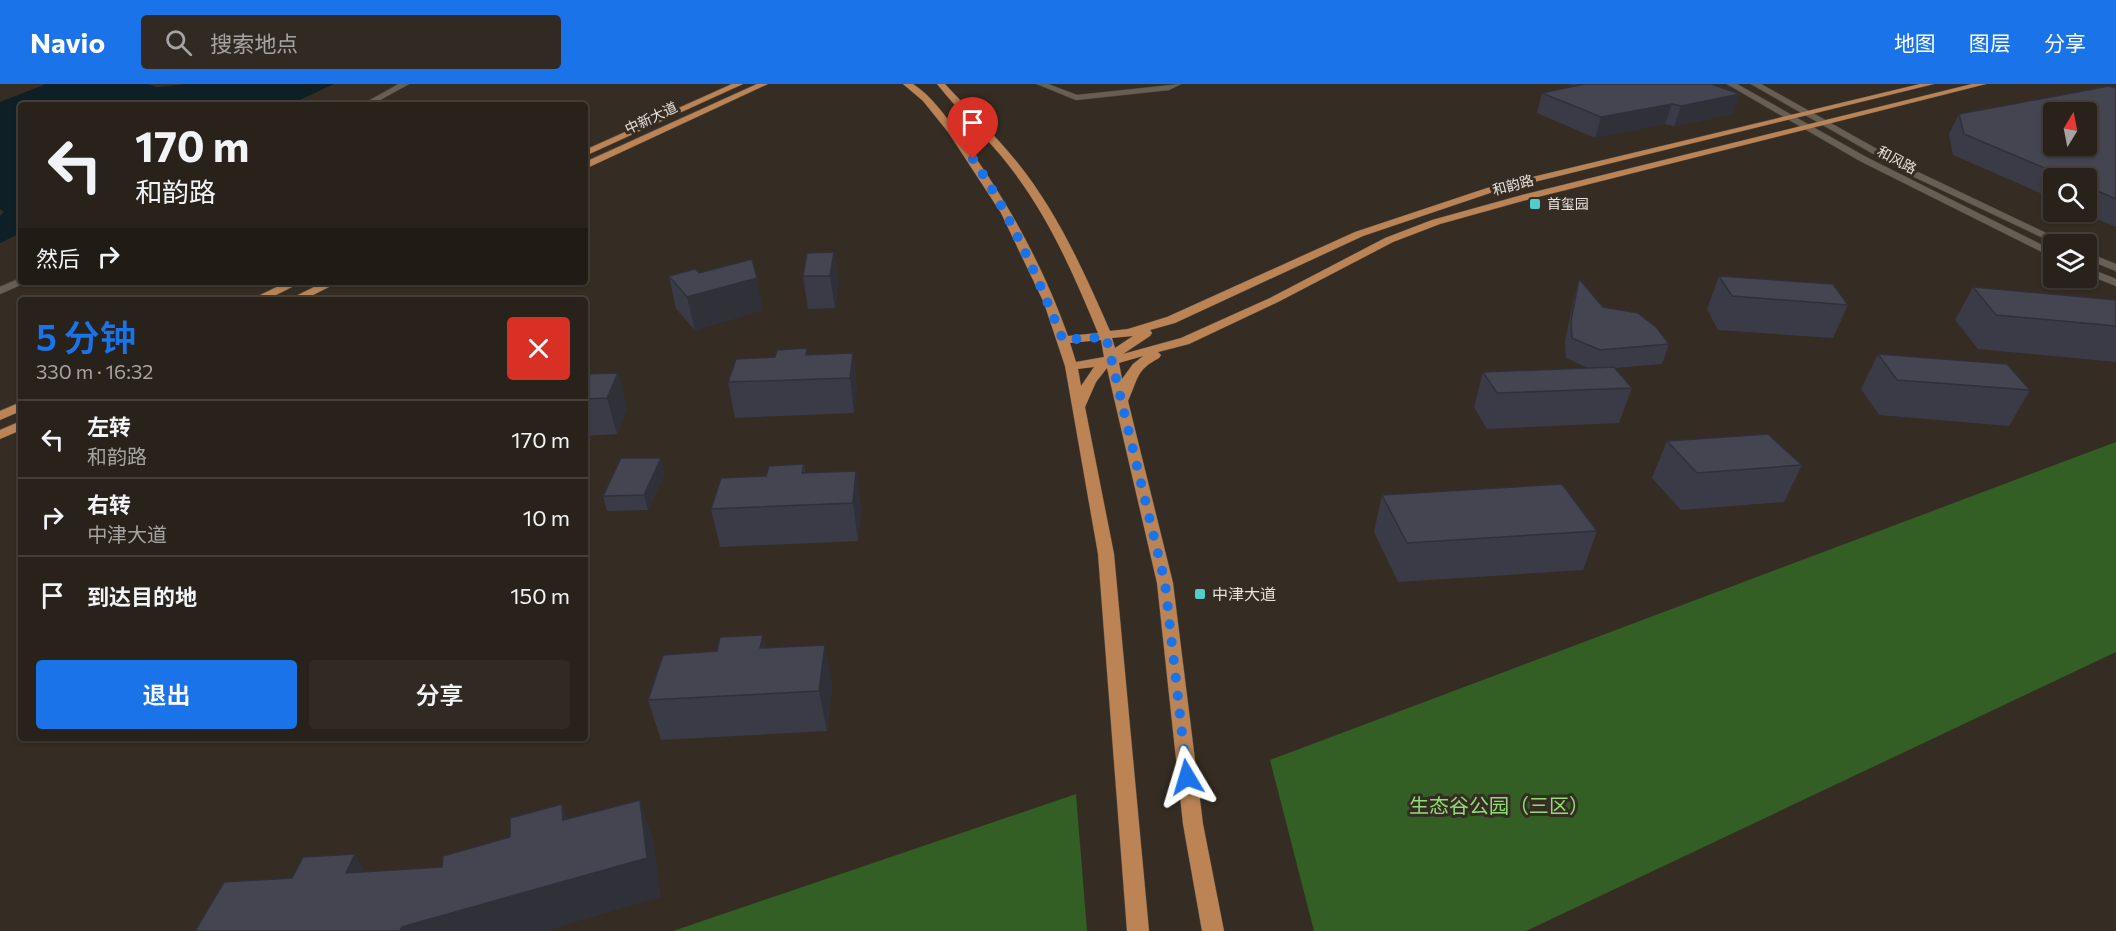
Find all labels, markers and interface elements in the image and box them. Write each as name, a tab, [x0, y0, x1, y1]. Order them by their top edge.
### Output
search box	[141, 15, 561, 69]
text: Navio	[30, 25, 105, 59]
icon: search	[162, 26, 195, 59]
text: 搜索地点	[210, 30, 298, 57]
text: 地图	[1894, 30, 1936, 55]
text: 图层	[1969, 30, 2011, 55]
text: 分享	[2044, 30, 2086, 55]
pin	[947, 97, 998, 159]
street label: 中新大道	[622, 98, 680, 137]
north arrow	[2043, 102, 2097, 156]
map controls	[2043, 102, 2097, 288]
icon: arrive	[956, 106, 989, 139]
text: 170 m	[135, 119, 249, 171]
icon: left	[36, 126, 114, 204]
street label: 和风路	[1875, 142, 1920, 177]
button: search	[2043, 168, 2097, 222]
street label: 和韵路	[1490, 171, 1535, 198]
text: 和韵路	[135, 175, 216, 208]
place label: 首玺园	[1547, 195, 1589, 212]
marker: 首玺园	[1528, 197, 1542, 211]
button: layers	[2043, 234, 2097, 288]
icon: right	[92, 240, 125, 273]
text: 然后	[36, 245, 80, 272]
text: 5 分钟	[36, 314, 136, 358]
button: close	[507, 317, 570, 380]
text: 330 m · 16:32	[36, 359, 153, 383]
text: 左转	[87, 413, 131, 440]
icon: left	[36, 423, 69, 456]
text: 170 m	[511, 426, 570, 453]
text: 和韵路	[87, 444, 147, 468]
text: 右转	[87, 491, 131, 518]
icon: right	[36, 501, 69, 534]
text: 10 m	[523, 504, 570, 531]
text: 中津大道	[87, 522, 167, 546]
icon: arrive	[36, 579, 69, 612]
text: 150 m	[510, 582, 570, 609]
text: 到达目的地	[87, 583, 197, 610]
place label: 中津大道	[1212, 584, 1276, 603]
marker: 中津大道	[1193, 587, 1207, 601]
button: 退出	[36, 660, 297, 729]
button: 分享	[309, 660, 570, 729]
position arrow	[1155, 745, 1219, 809]
park label: 生态谷公园（三区）	[1409, 793, 1589, 817]

